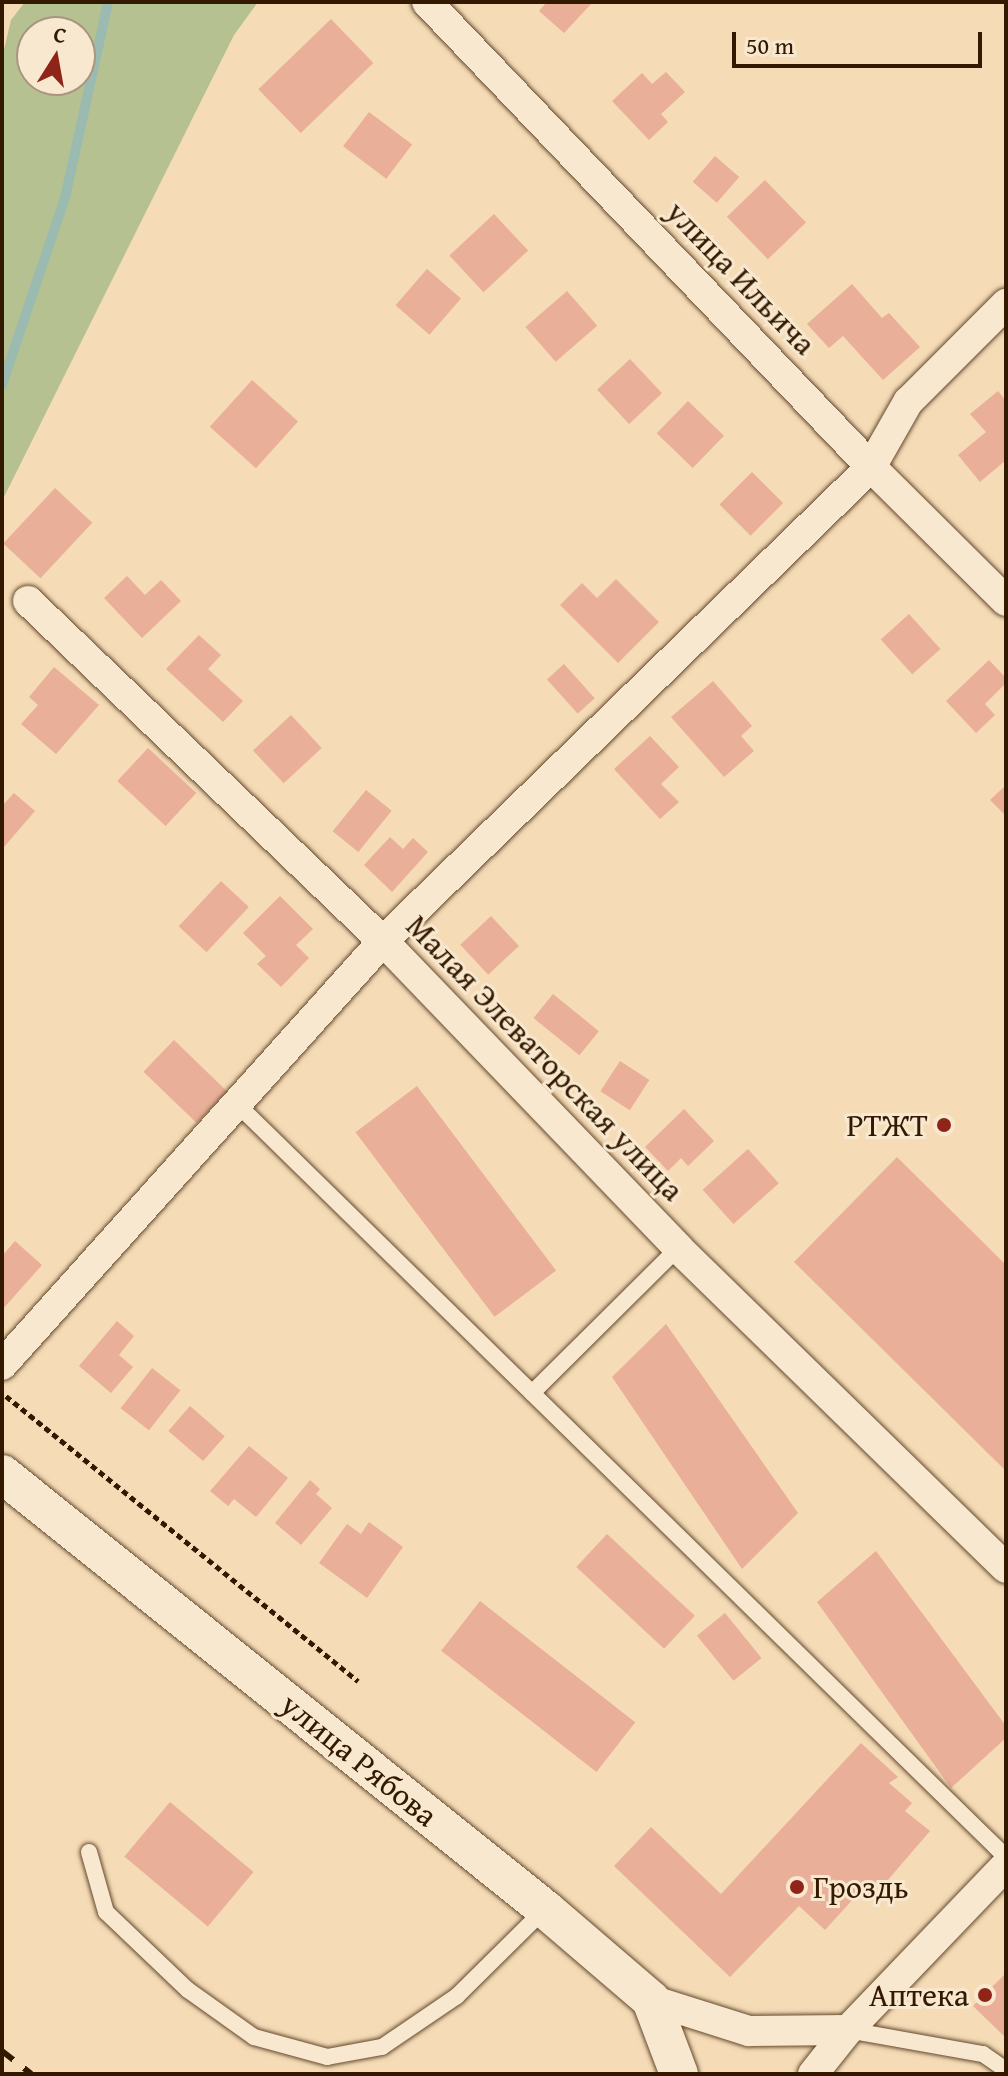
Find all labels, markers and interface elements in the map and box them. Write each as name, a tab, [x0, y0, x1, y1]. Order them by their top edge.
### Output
north arrow	[16, 16, 96, 96]
scale bar	[736, 16, 986, 66]
text: С	[51, 18, 69, 51]
text: 50 m	[746, 28, 794, 63]
street label: улица Ильича	[658, 193, 824, 363]
street label: Малая Элеваторская улица	[398, 907, 692, 1209]
place label: РТЖТ	[847, 1106, 928, 1144]
marker: РТЖТ	[935, 1116, 953, 1134]
street label: улица Рябова	[273, 1685, 445, 1835]
place label: Гроздь	[813, 1868, 908, 1906]
marker: Гроздь	[788, 1878, 806, 1896]
place label: Аптека	[869, 1976, 969, 2014]
marker: Аптека	[976, 1986, 994, 2004]

